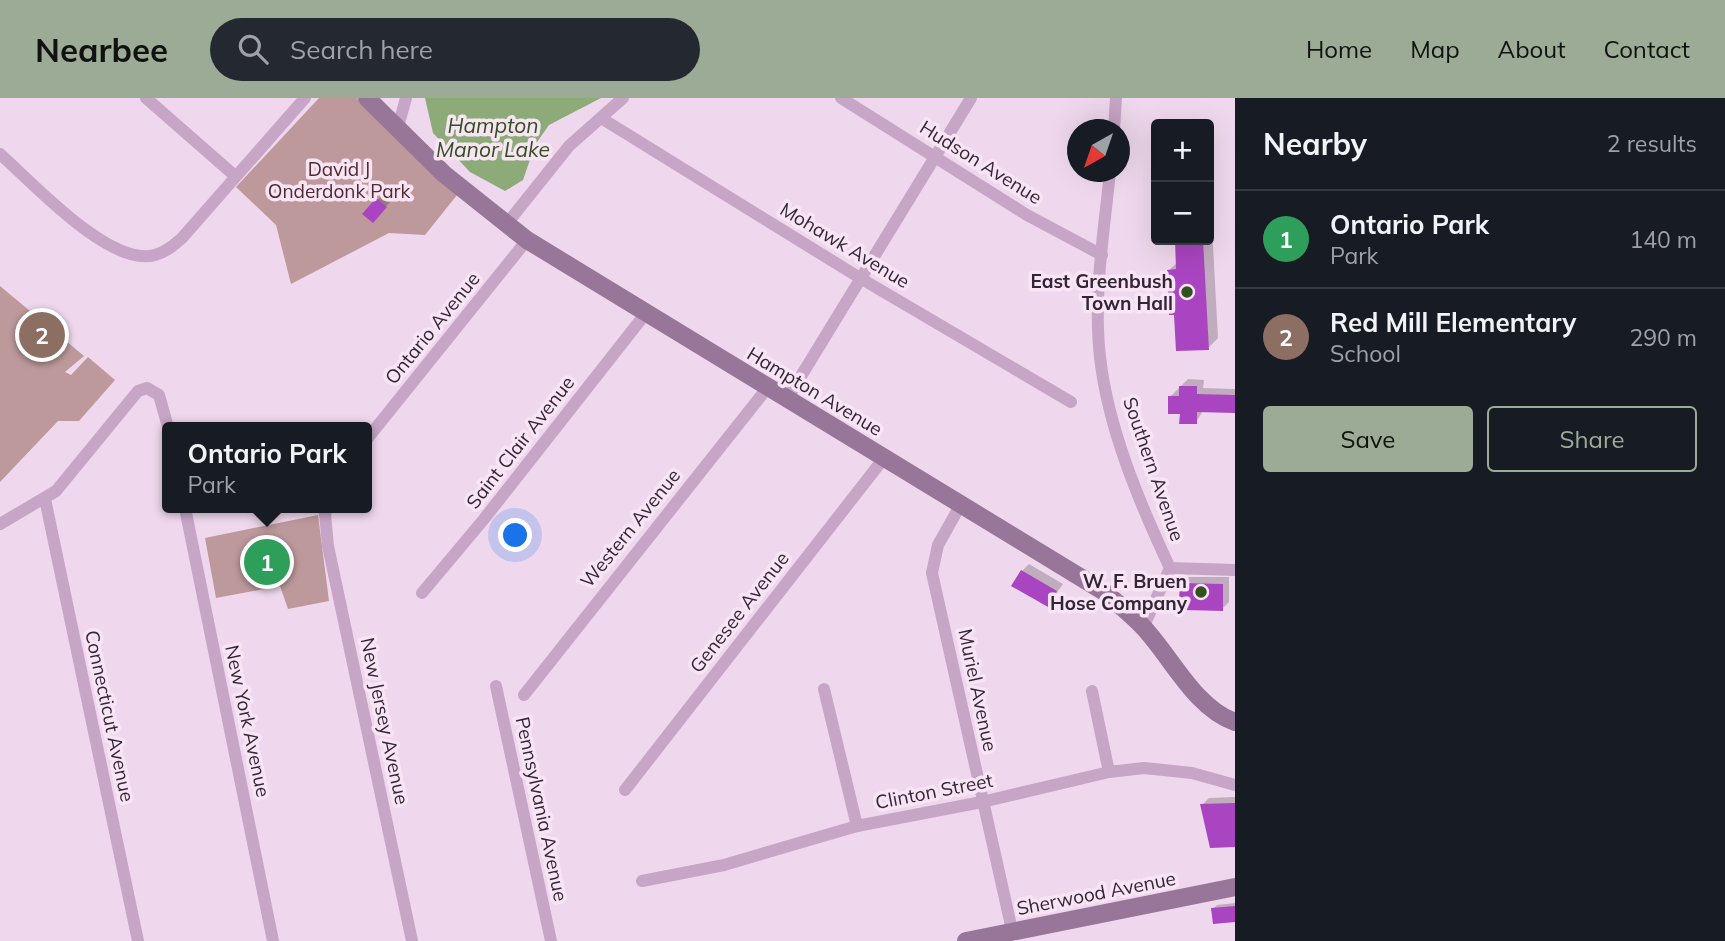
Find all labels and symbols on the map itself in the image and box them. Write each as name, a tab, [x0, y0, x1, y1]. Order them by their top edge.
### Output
water label: Hampton Manor Lake	[436, 112, 550, 162]
street label: Hudson Avenue	[916, 115, 1046, 209]
north arrow	[1067, 119, 1130, 182]
park label: David J Onderdonk Park	[268, 157, 410, 203]
street label: Mohawk Avenue	[776, 197, 914, 293]
street label: Ontario Avenue	[379, 267, 485, 389]
place label: East Greenbush Town Hall	[1030, 269, 1173, 315]
marker: East Greenbush Town Hall	[1179, 284, 1195, 300]
pin: 2	[19, 309, 65, 361]
street label: Hampton Avenue	[743, 341, 887, 441]
street label: Saint Clair Avenue	[461, 371, 579, 513]
street label: Southern Avenue	[1118, 394, 1190, 544]
street label: Western Avenue	[575, 464, 685, 592]
your location	[498, 518, 532, 552]
pin: 1	[244, 536, 290, 588]
street label: Genesee Avenue	[684, 547, 794, 677]
place label: W. F. Bruen Hose Company	[1050, 569, 1188, 615]
marker: W. F. Bruen Hose Company	[1193, 584, 1209, 600]
street label: Muriel Avenue	[953, 627, 1003, 753]
street label: Connecticut Avenue	[80, 628, 140, 804]
street label: New Jersey Avenue	[356, 635, 414, 807]
street label: New York Avenue	[220, 643, 276, 799]
street label: Pennsylvania Avenue	[511, 715, 573, 903]
street label: Clinton Street	[873, 768, 995, 814]
street label: Sherwood Avenue	[1014, 866, 1178, 920]

